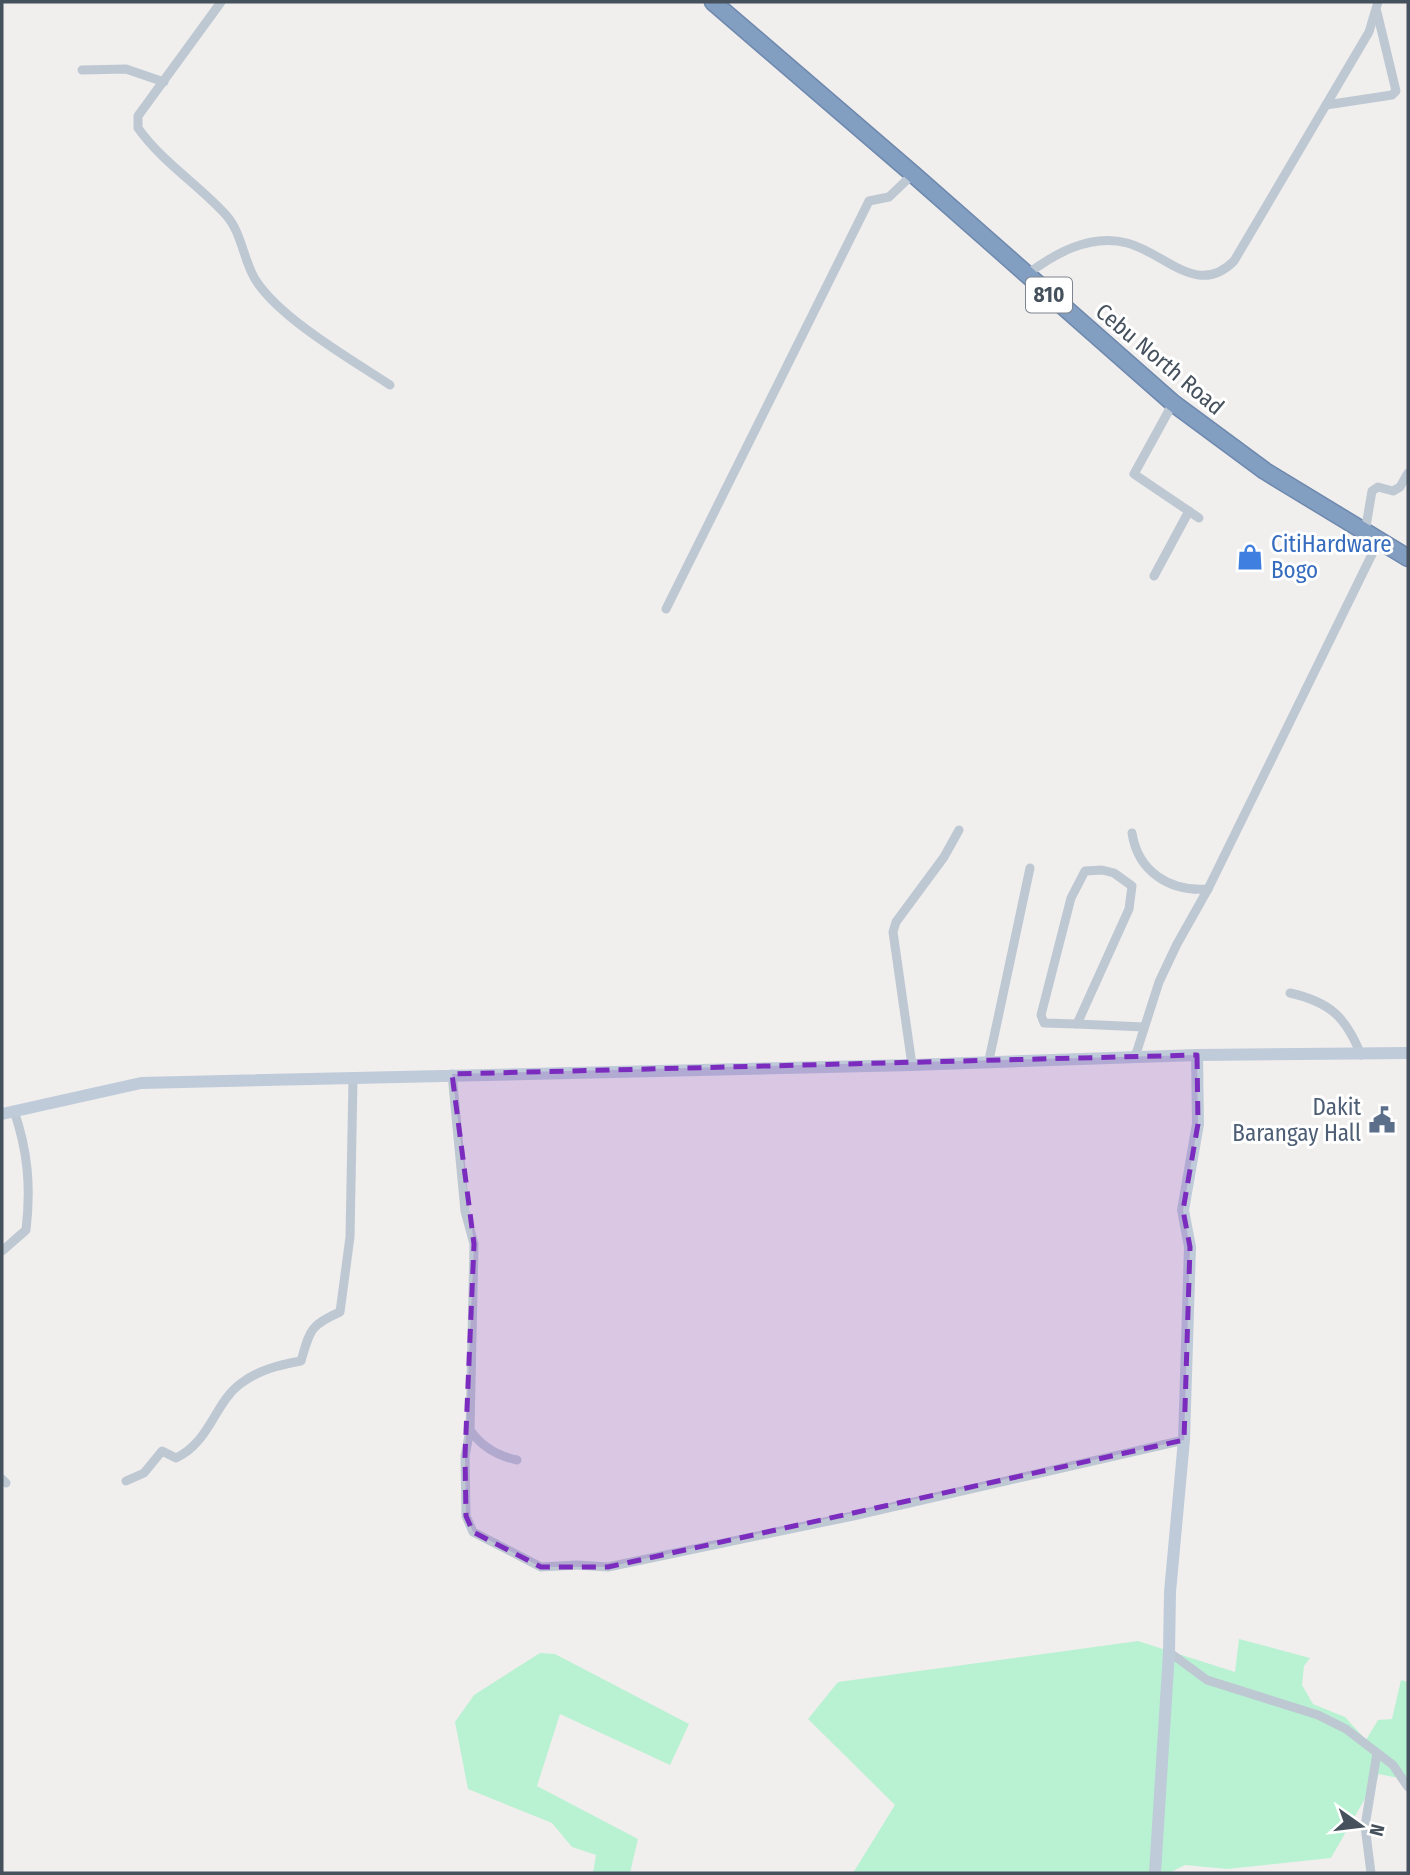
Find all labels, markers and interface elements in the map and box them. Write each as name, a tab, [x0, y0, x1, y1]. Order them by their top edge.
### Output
road number: 810	[1026, 278, 1072, 312]
street label: Cebu North Road	[1090, 297, 1230, 421]
place label: CitiHardware Bogo	[1271, 530, 1392, 584]
shop icon: CitiHardware Bogo	[1235, 542, 1265, 572]
place label: Dakit Barangay Hall	[1232, 1093, 1361, 1147]
public building icon: Dakit Barangay Hall	[1367, 1105, 1397, 1135]
north arrow	[1326, 1791, 1396, 1861]
text: N	[1364, 1822, 1390, 1838]

